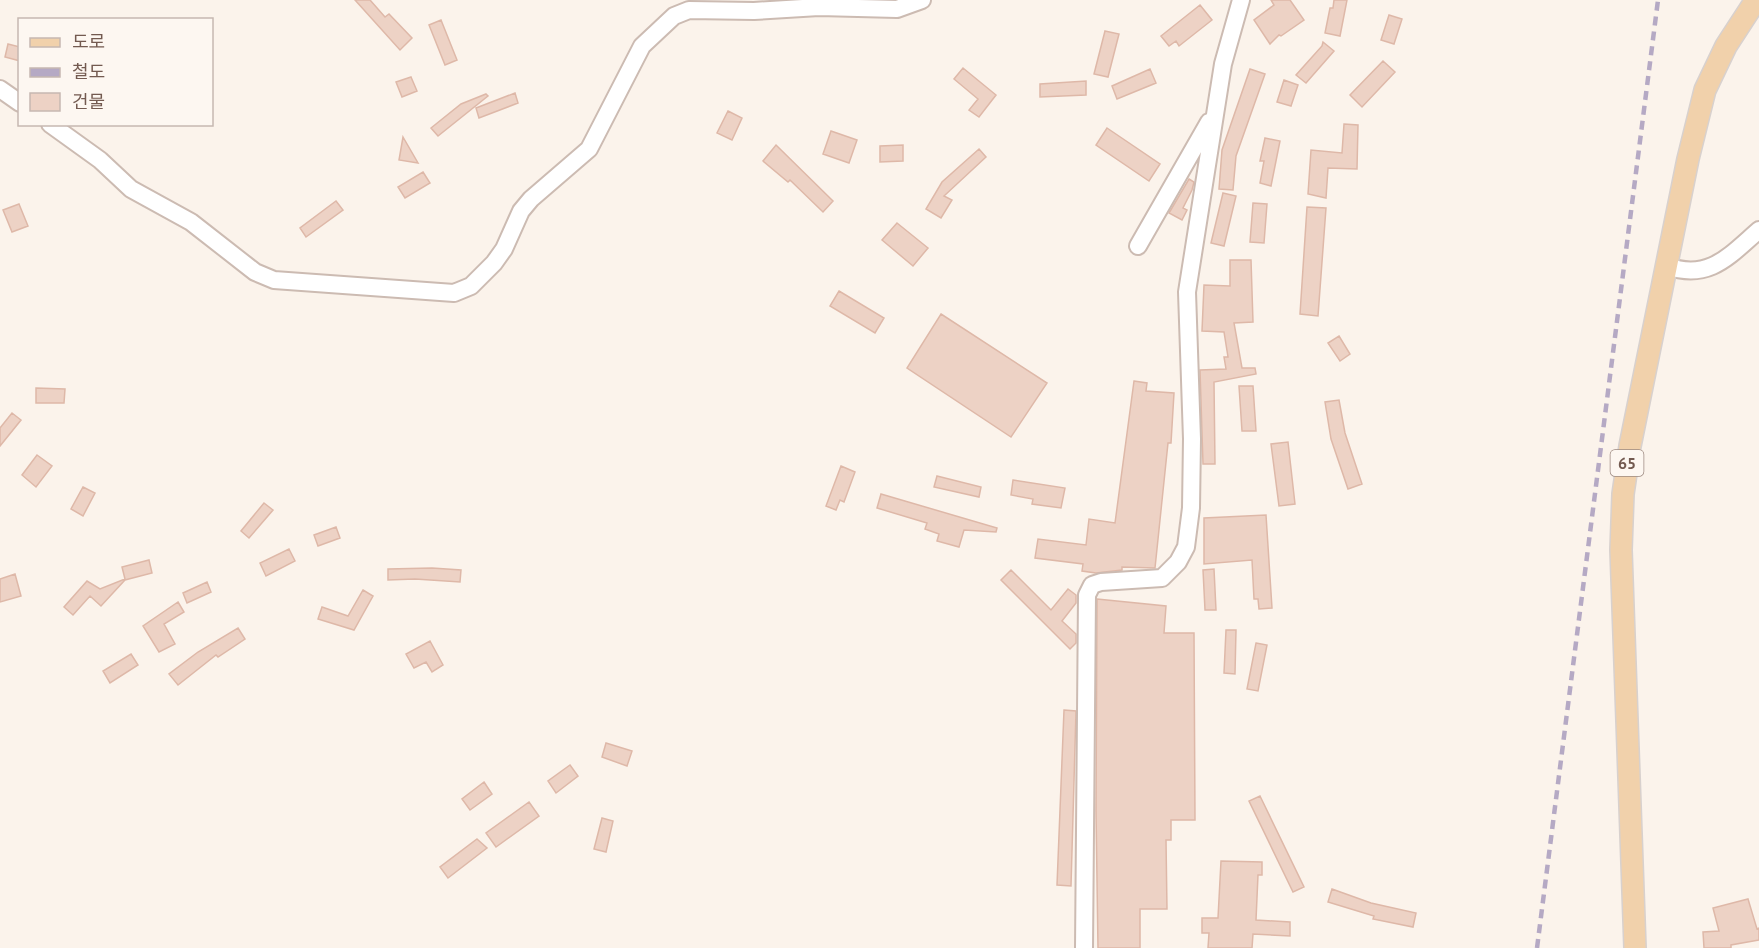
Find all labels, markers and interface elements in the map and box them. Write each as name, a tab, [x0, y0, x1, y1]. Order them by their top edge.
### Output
legend	[18, 18, 213, 126]
text: 도로	[72, 30, 105, 53]
text: 철도	[72, 60, 105, 83]
text: 건물	[72, 90, 105, 113]
road number: 65	[1610, 450, 1644, 476]

